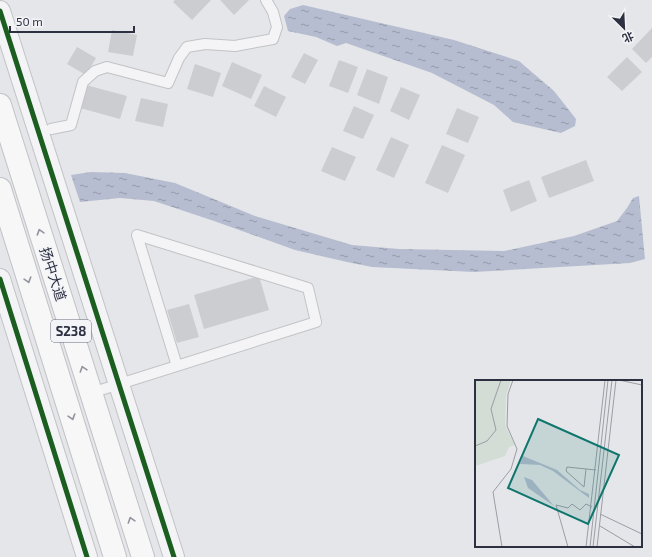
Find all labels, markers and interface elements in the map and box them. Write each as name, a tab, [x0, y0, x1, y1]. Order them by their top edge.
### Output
scale bar	[10, 8, 134, 34]
north arrow	[604, 8, 644, 48]
text: 50 m	[16, 14, 43, 28]
text: 北	[621, 29, 636, 46]
one-way arrow	[36, 229, 45, 236]
street label: 扬中大道	[37, 245, 70, 303]
one-way arrow	[24, 276, 32, 283]
road number: S238	[51, 320, 91, 342]
one-way arrow	[79, 366, 88, 373]
inset map	[475, 380, 642, 547]
one-way arrow	[67, 414, 75, 421]
one-way arrow	[127, 516, 136, 523]

